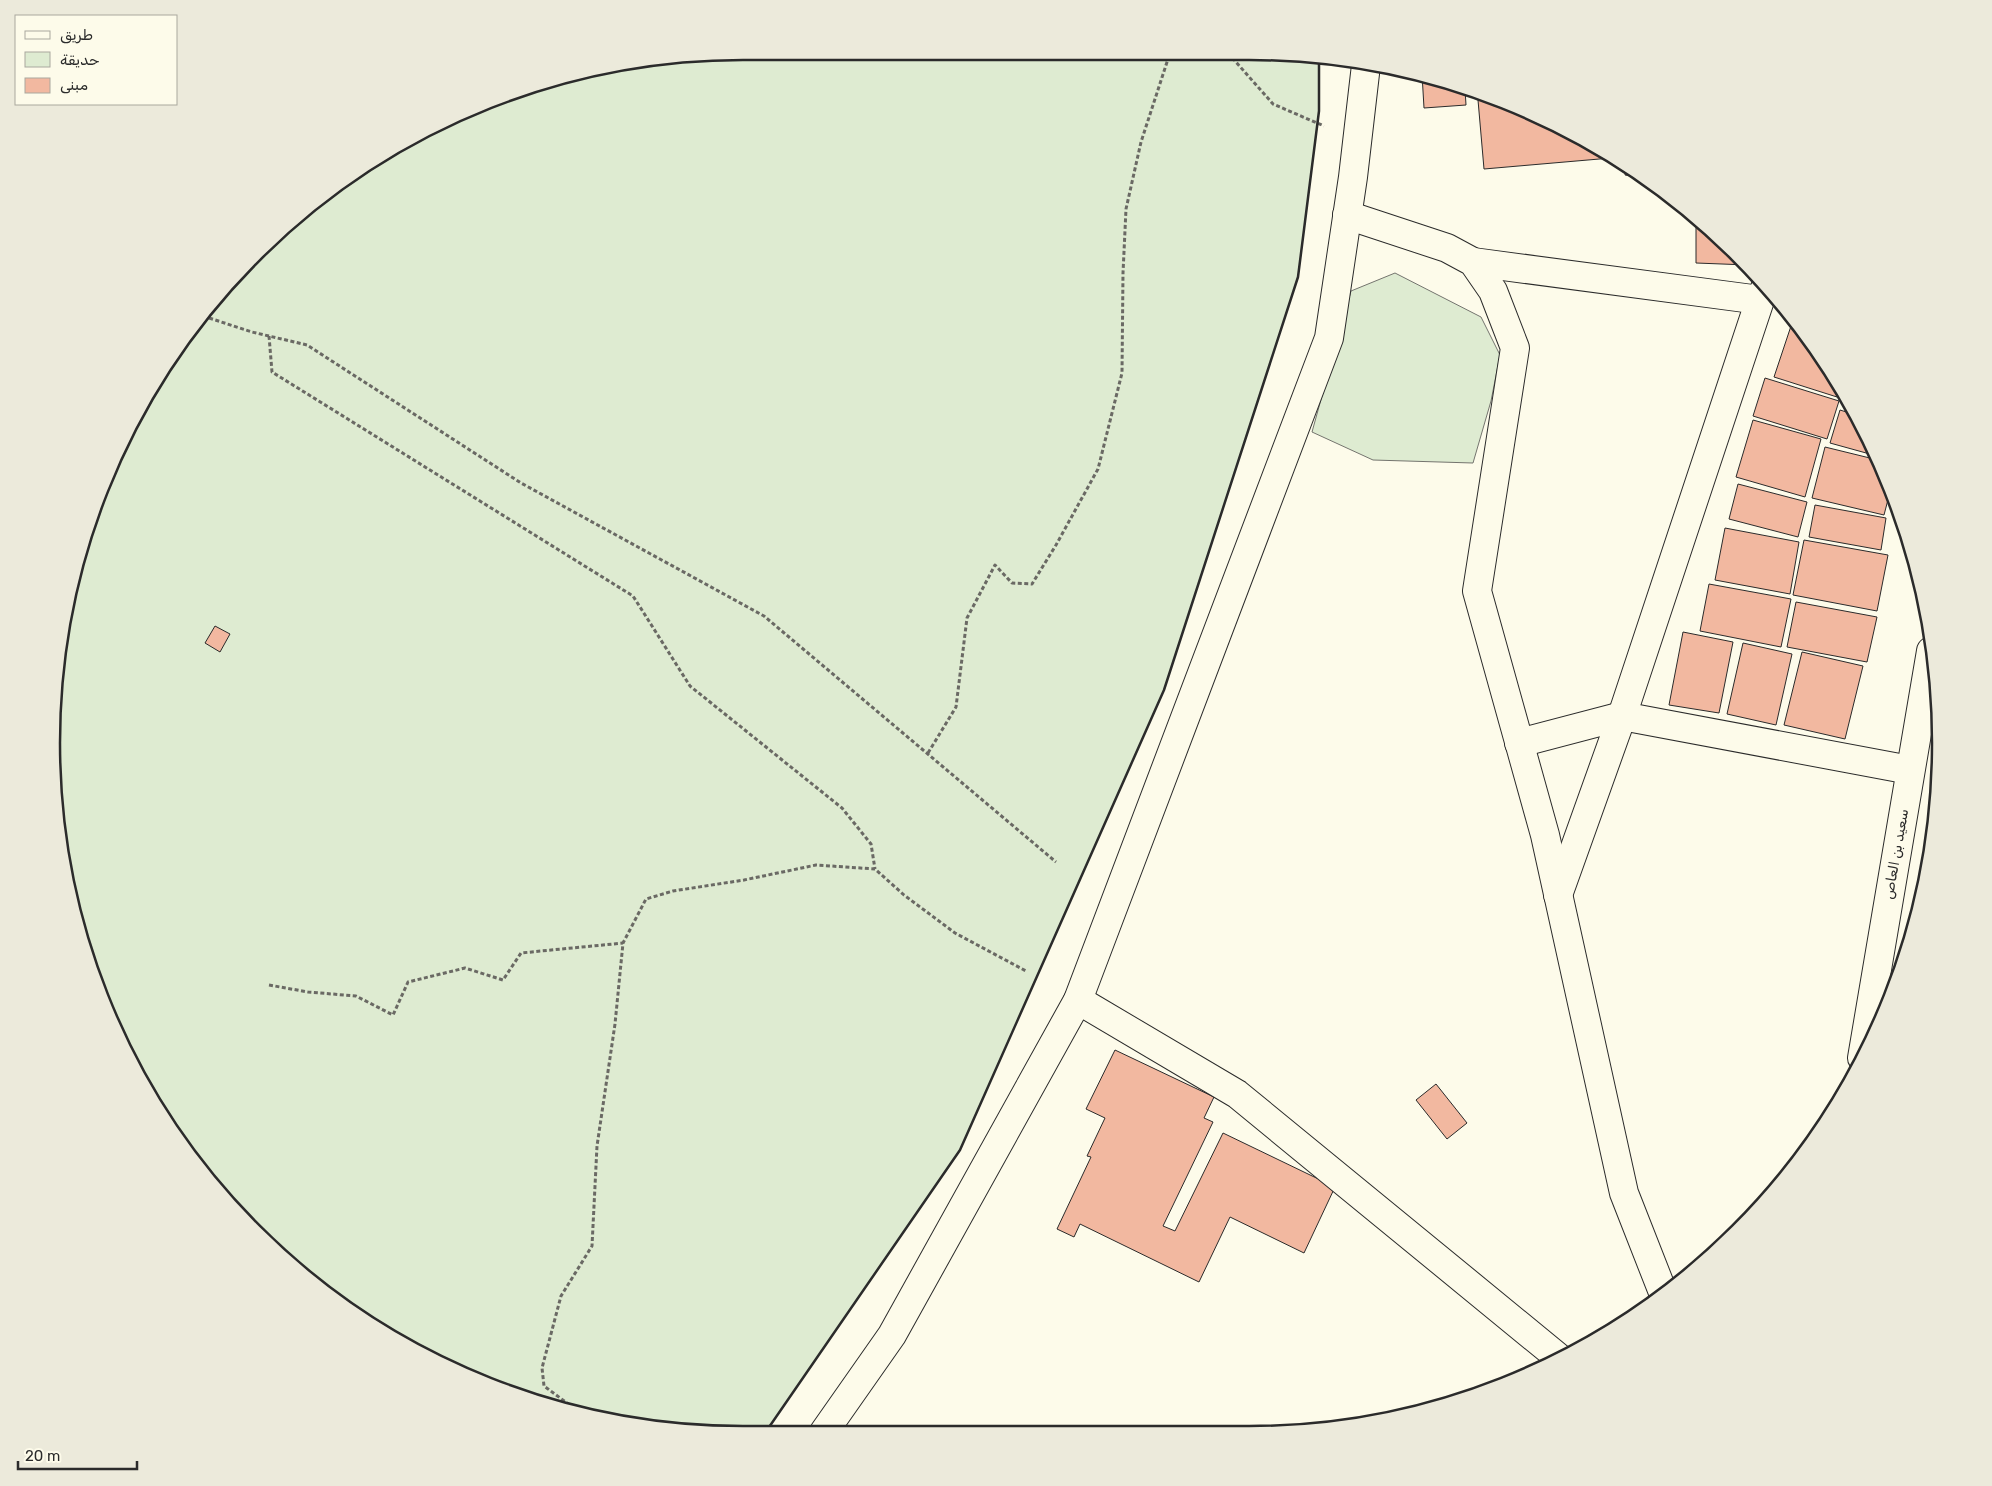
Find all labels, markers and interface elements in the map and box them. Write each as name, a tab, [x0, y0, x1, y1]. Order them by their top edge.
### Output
legend	[15, 15, 178, 105]
text: طريق	[60, 26, 93, 44]
text: حديقة	[60, 51, 100, 69]
text: مبنى	[60, 76, 88, 94]
street label: سعيد بن العاص	[1880, 808, 1912, 900]
scale bar	[18, 1438, 136, 1470]
text: 20 m	[25, 1447, 60, 1465]

